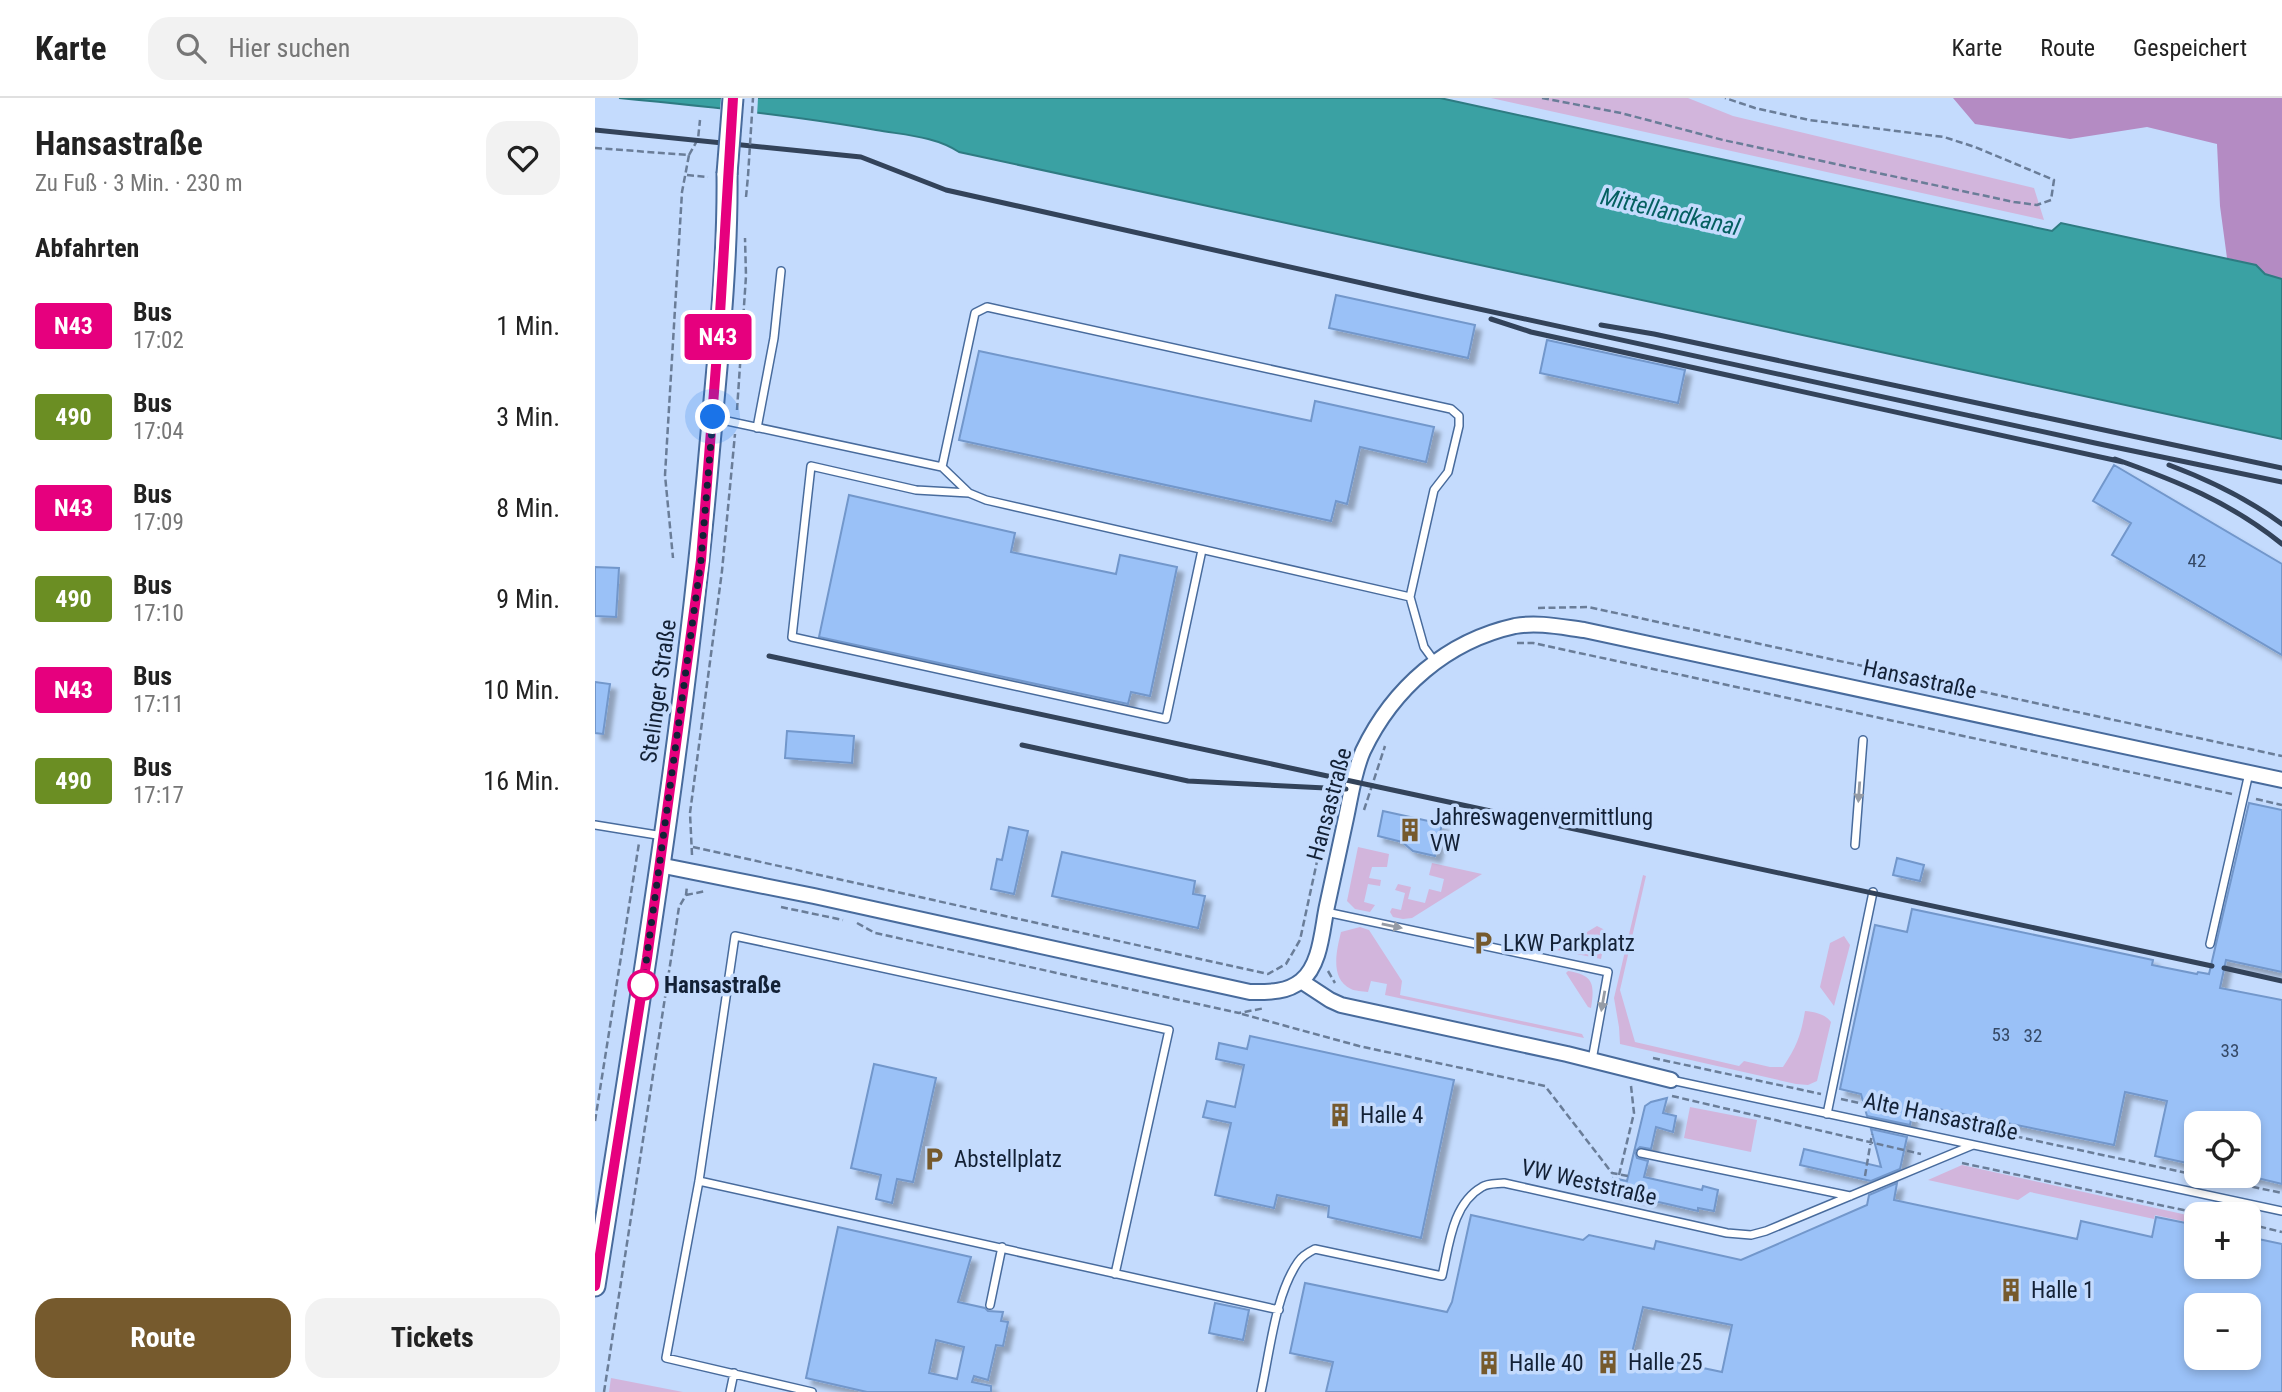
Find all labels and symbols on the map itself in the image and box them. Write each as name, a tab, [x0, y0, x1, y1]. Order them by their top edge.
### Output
water label: Mittellandkanal	[1598, 182, 1743, 242]
line badge: N43	[678, 314, 758, 360]
your location	[695, 399, 730, 434]
house number: 42	[2188, 549, 2206, 572]
street label: Stelinger Straße	[635, 618, 682, 765]
street label: Hansastraße	[1861, 654, 1979, 705]
street label: Hansastraße	[1301, 745, 1357, 863]
one-way arrow	[1853, 782, 1864, 804]
place label: Jahreswagenvermittlung VW	[1430, 804, 1653, 857]
building icon: Jahreswagenvermittlung VW	[1396, 816, 1424, 844]
one-way arrow	[1381, 921, 1403, 932]
parking icon: LKW Parkplatz	[1469, 929, 1497, 957]
place label: LKW Parkplatz	[1503, 930, 1635, 957]
marker: Hansastraße	[628, 970, 658, 1000]
place label: Hansastraße	[664, 972, 781, 999]
one-way arrow	[1597, 990, 1608, 1012]
house number: 53	[1992, 1023, 2010, 1046]
house number: 32	[2024, 1024, 2042, 1047]
house number: 33	[2221, 1039, 2239, 1062]
street label: Alte Hansastraße	[1861, 1087, 2020, 1146]
building icon: Halle 4	[1326, 1101, 1354, 1129]
place label: Halle 4	[1360, 1102, 1423, 1129]
parking icon: Abstellplatz	[920, 1145, 948, 1173]
place label: Abstellplatz	[954, 1146, 1062, 1173]
street label: VW Weststraße	[1518, 1154, 1659, 1211]
building icon: Halle 1	[1997, 1276, 2025, 1304]
place label: Halle 1	[2031, 1277, 2094, 1304]
building icon: Halle 25	[1594, 1348, 1622, 1376]
building icon: Halle 40	[1475, 1349, 1503, 1377]
place label: Halle 25	[1628, 1349, 1703, 1376]
place label: Halle 40	[1509, 1350, 1584, 1377]

